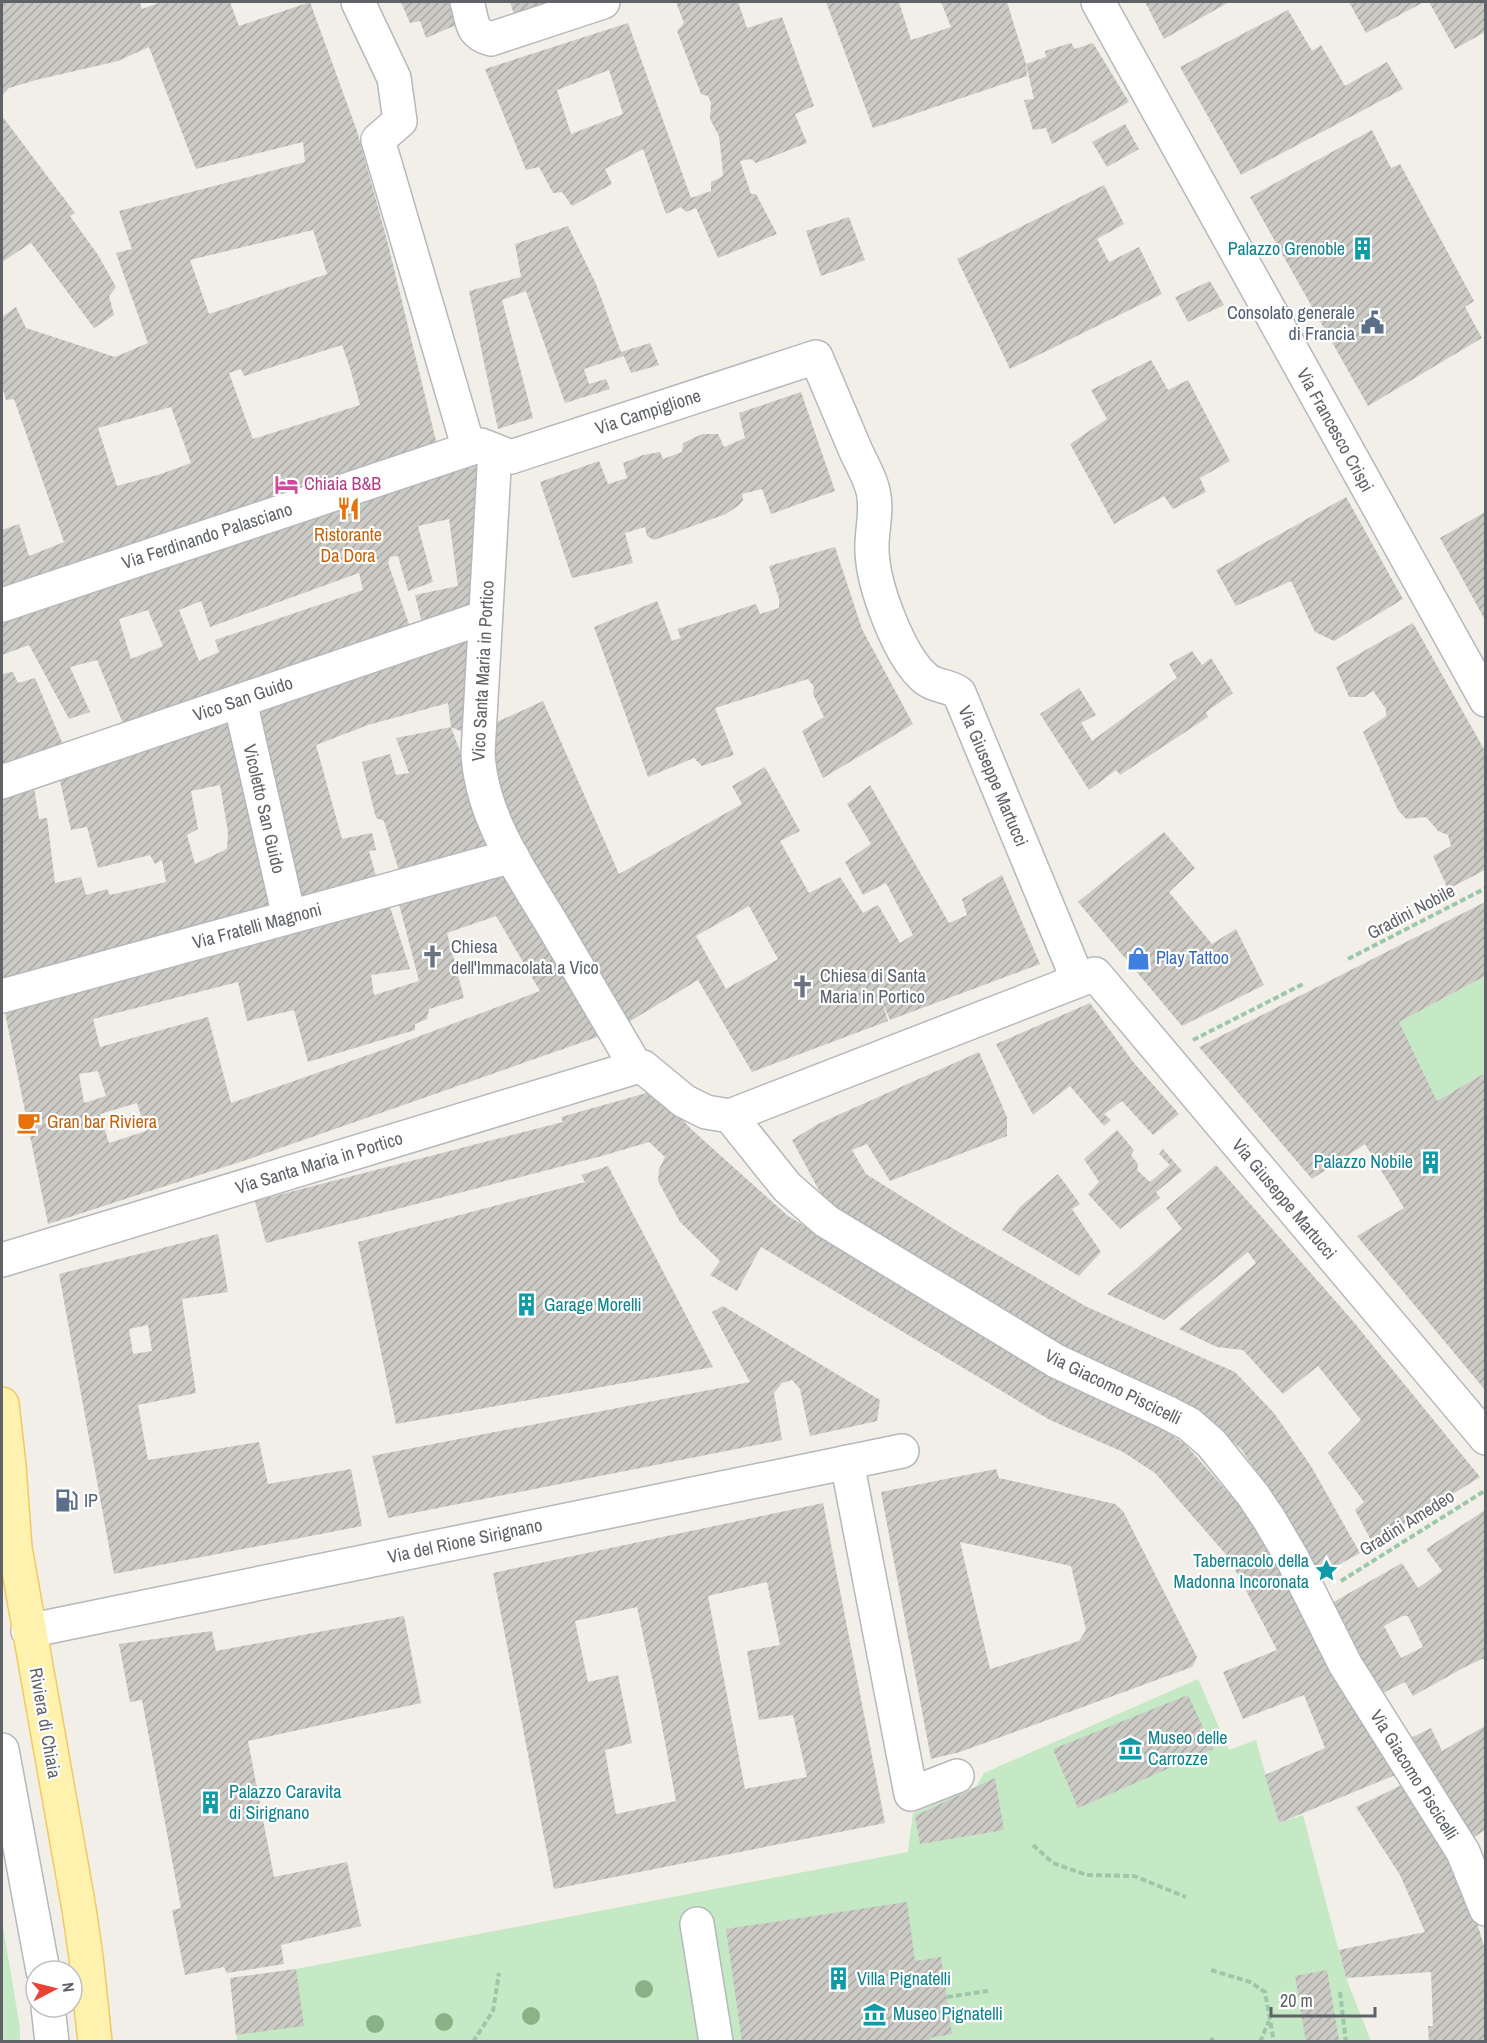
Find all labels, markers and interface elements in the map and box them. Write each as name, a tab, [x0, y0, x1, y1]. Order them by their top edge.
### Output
place label: Palazzo Grenoble	[1228, 236, 1345, 261]
building icon: Palazzo Grenoble	[1350, 236, 1376, 262]
place label: Consolato generale di Francia	[1227, 300, 1355, 346]
public building icon: Consolato generale di Francia	[1360, 310, 1386, 336]
street label: Via Francesco Crispi	[1291, 363, 1380, 496]
street label: Via Campiglione	[592, 383, 704, 440]
hotel icon: Chiaia B&B	[273, 471, 299, 497]
place label: Chiaia B&B	[304, 471, 381, 496]
street label: Via Ferdinando Palasciano	[118, 496, 295, 575]
restaurant icon: Ristorante Da Dora	[335, 496, 361, 522]
place label: Ristorante Da Dora	[314, 522, 382, 568]
street label: Vico Santa Maria in Portico	[465, 580, 500, 762]
street label: Vico San Guido	[190, 670, 296, 727]
street label: Via Giuseppe Martucci	[953, 702, 1034, 850]
street label: Vicoletto San Guido	[237, 742, 291, 876]
street label: Gradini Nobile	[1363, 878, 1459, 945]
street label: Via Fratelli Magnoni	[190, 896, 324, 955]
place label: Chiesa dell'Immacolata a Vico	[451, 934, 599, 980]
church icon: Chiesa dell'Immacolata a Vico	[420, 944, 446, 970]
shop icon: Play Tattoo	[1125, 945, 1151, 971]
place label: Play Tattoo	[1156, 945, 1229, 970]
place label: Chiesa di Santa Maria in Portico	[820, 963, 926, 1009]
church icon: Chiesa di Santa Maria in Portico	[789, 973, 815, 999]
cafe icon: Gran bar Riviera	[16, 1109, 42, 1135]
place label: Gran bar Riviera	[47, 1109, 157, 1134]
street label: Via Santa Maria in Portico	[232, 1125, 406, 1200]
street label: Via Giuseppe Martucci	[1226, 1133, 1342, 1264]
place label: Palazzo Nobile	[1314, 1149, 1413, 1174]
building icon: Palazzo Nobile	[1418, 1149, 1444, 1175]
building icon: Garage Morelli	[513, 1292, 539, 1318]
place label: Garage Morelli	[544, 1292, 642, 1317]
street label: Via Giacomo Piscicelli	[1041, 1343, 1186, 1430]
street label: Gradini Amedeo	[1355, 1483, 1459, 1562]
fuel station icon: IP	[53, 1488, 79, 1514]
place label: IP	[84, 1488, 98, 1513]
street label: Via del Rione Sirignano	[385, 1512, 544, 1569]
place label: Tabernacolo della Madonna Incoronata	[1174, 1548, 1309, 1594]
place icon: Tabernacolo della Madonna Incoronata	[1314, 1558, 1340, 1584]
street label: Riviera di Chiaia	[23, 1666, 67, 1780]
street label: Via Giacomo Piscicelli	[1364, 1705, 1465, 1845]
place label: Museo delle Carrozze	[1148, 1725, 1228, 1771]
museum icon: Museo delle Carrozze	[1117, 1735, 1143, 1761]
place label: Palazzo Caravita di Sirignano	[229, 1779, 341, 1825]
building icon: Palazzo Caravita di Sirignano	[198, 1789, 224, 1815]
north arrow	[24, 1959, 84, 2019]
building icon: Villa Pignatelli	[826, 1966, 852, 1992]
place label: Villa Pignatelli	[857, 1966, 951, 1991]
scale bar	[1271, 1980, 1374, 2018]
text: N	[57, 1981, 80, 1993]
text: 20 m	[1280, 1988, 1313, 2013]
museum icon: Museo Pignatelli	[862, 2001, 888, 2027]
place label: Museo Pignatelli	[893, 2001, 1003, 2026]

